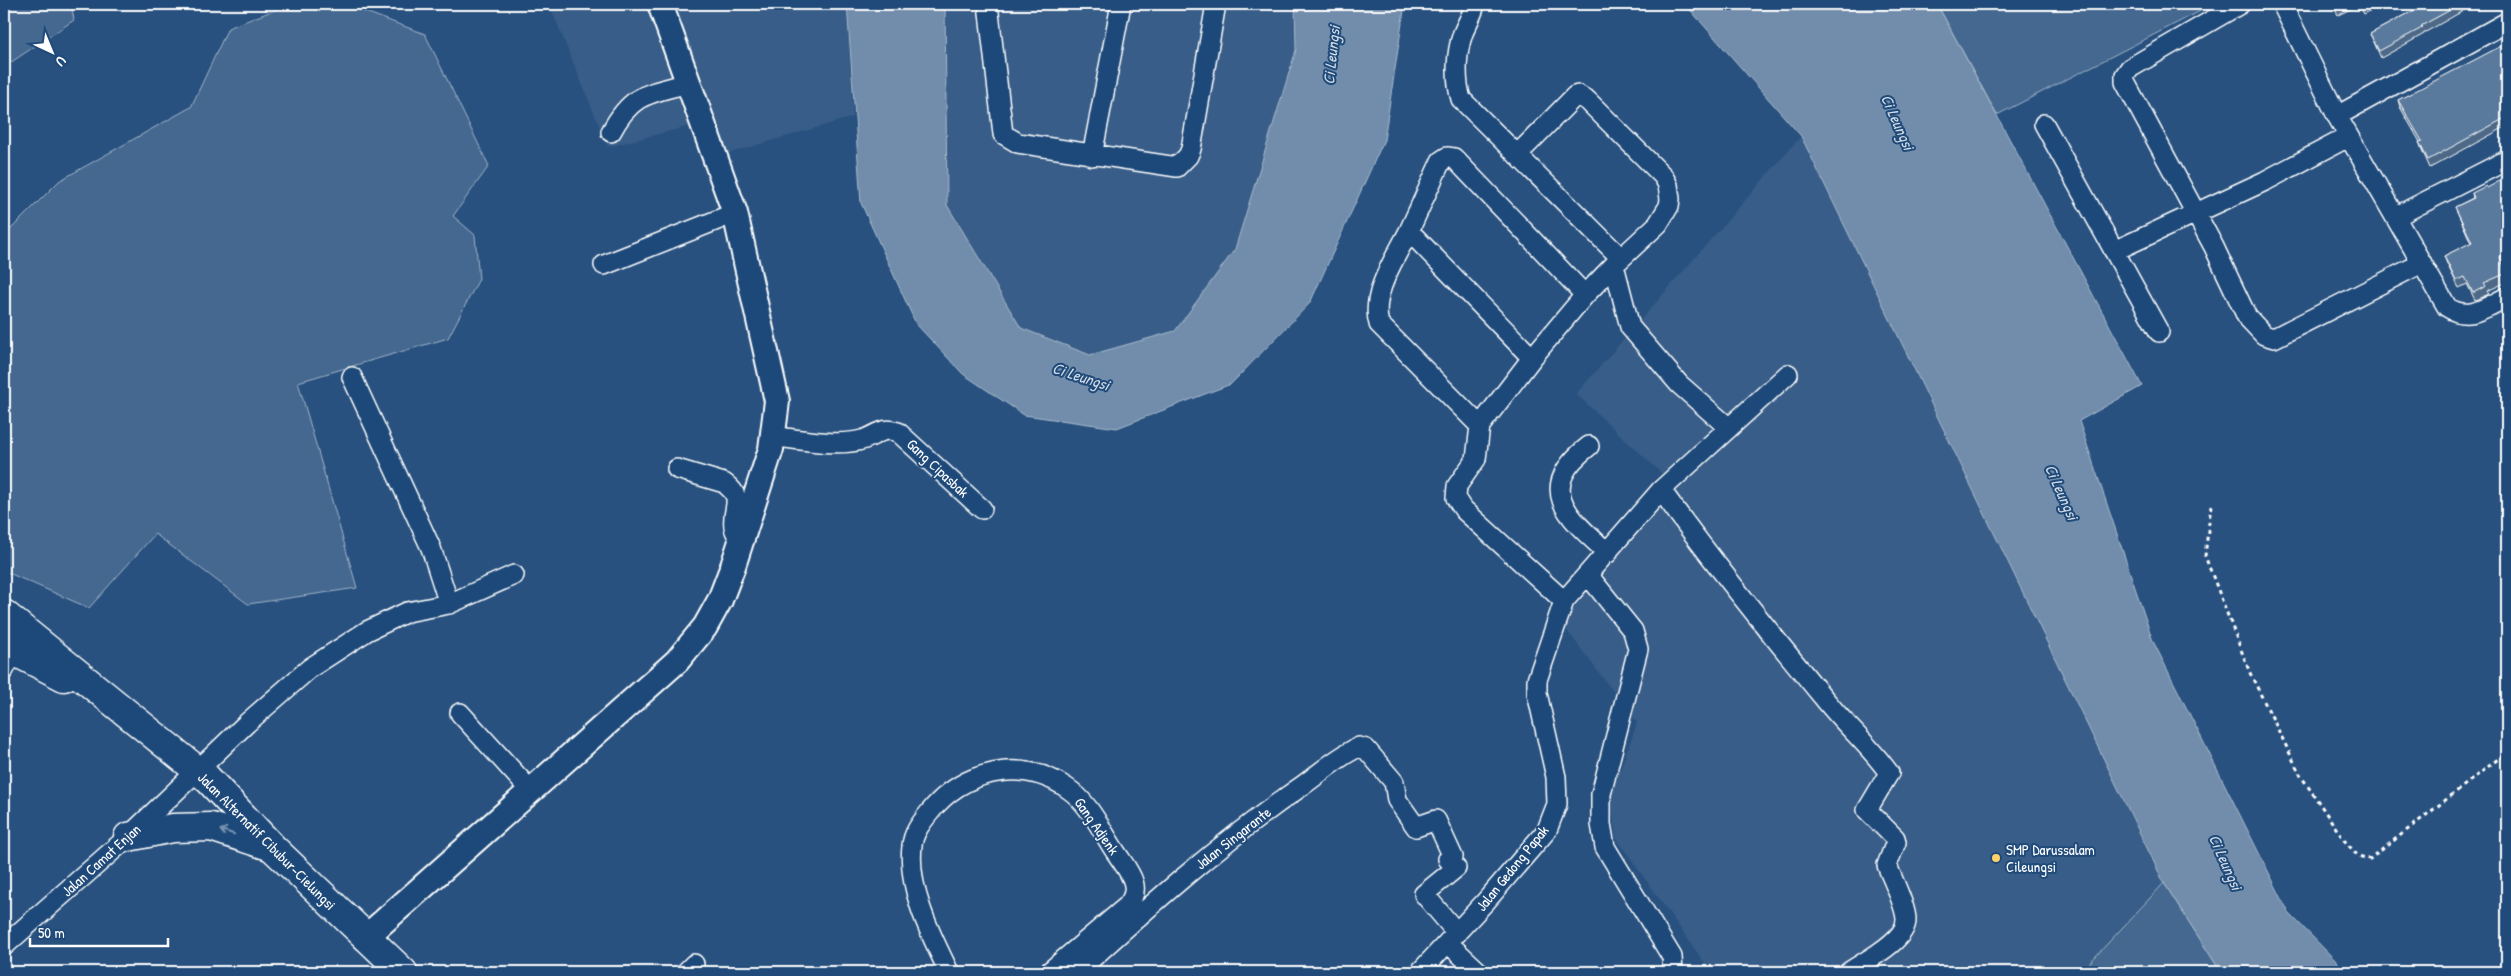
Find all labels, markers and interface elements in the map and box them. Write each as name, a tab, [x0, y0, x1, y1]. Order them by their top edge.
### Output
water label: Ci Leungsi	[1317, 23, 1345, 85]
north arrow	[28, 28, 78, 78]
text: U	[52, 52, 71, 71]
water label: Ci Leungsi	[1876, 91, 1921, 155]
water label: Ci Leungsi	[1050, 356, 1114, 396]
street label: Gang Cipasbak	[902, 434, 974, 502]
water label: Ci Leungsi	[2040, 461, 2085, 525]
street label: Jalan Alternatif Cibubur-Cielungsi	[193, 767, 341, 915]
street label: Gang Adjenk	[1070, 793, 1124, 859]
street label: Jalan Singarante	[1191, 802, 1275, 874]
street label: Jalan Camat Enjan	[57, 819, 145, 901]
street label: Jalan Gedong Papak	[1471, 821, 1553, 915]
one-way arrow	[219, 827, 235, 837]
water label: Ci Leungsi	[2204, 831, 2249, 895]
place label: SMP Darussalam Cileungsi	[2006, 839, 2095, 877]
marker: SMP Darussalam Cileungsi	[1990, 852, 2002, 864]
scale bar	[30, 916, 168, 948]
text: 50 m	[38, 922, 65, 943]

